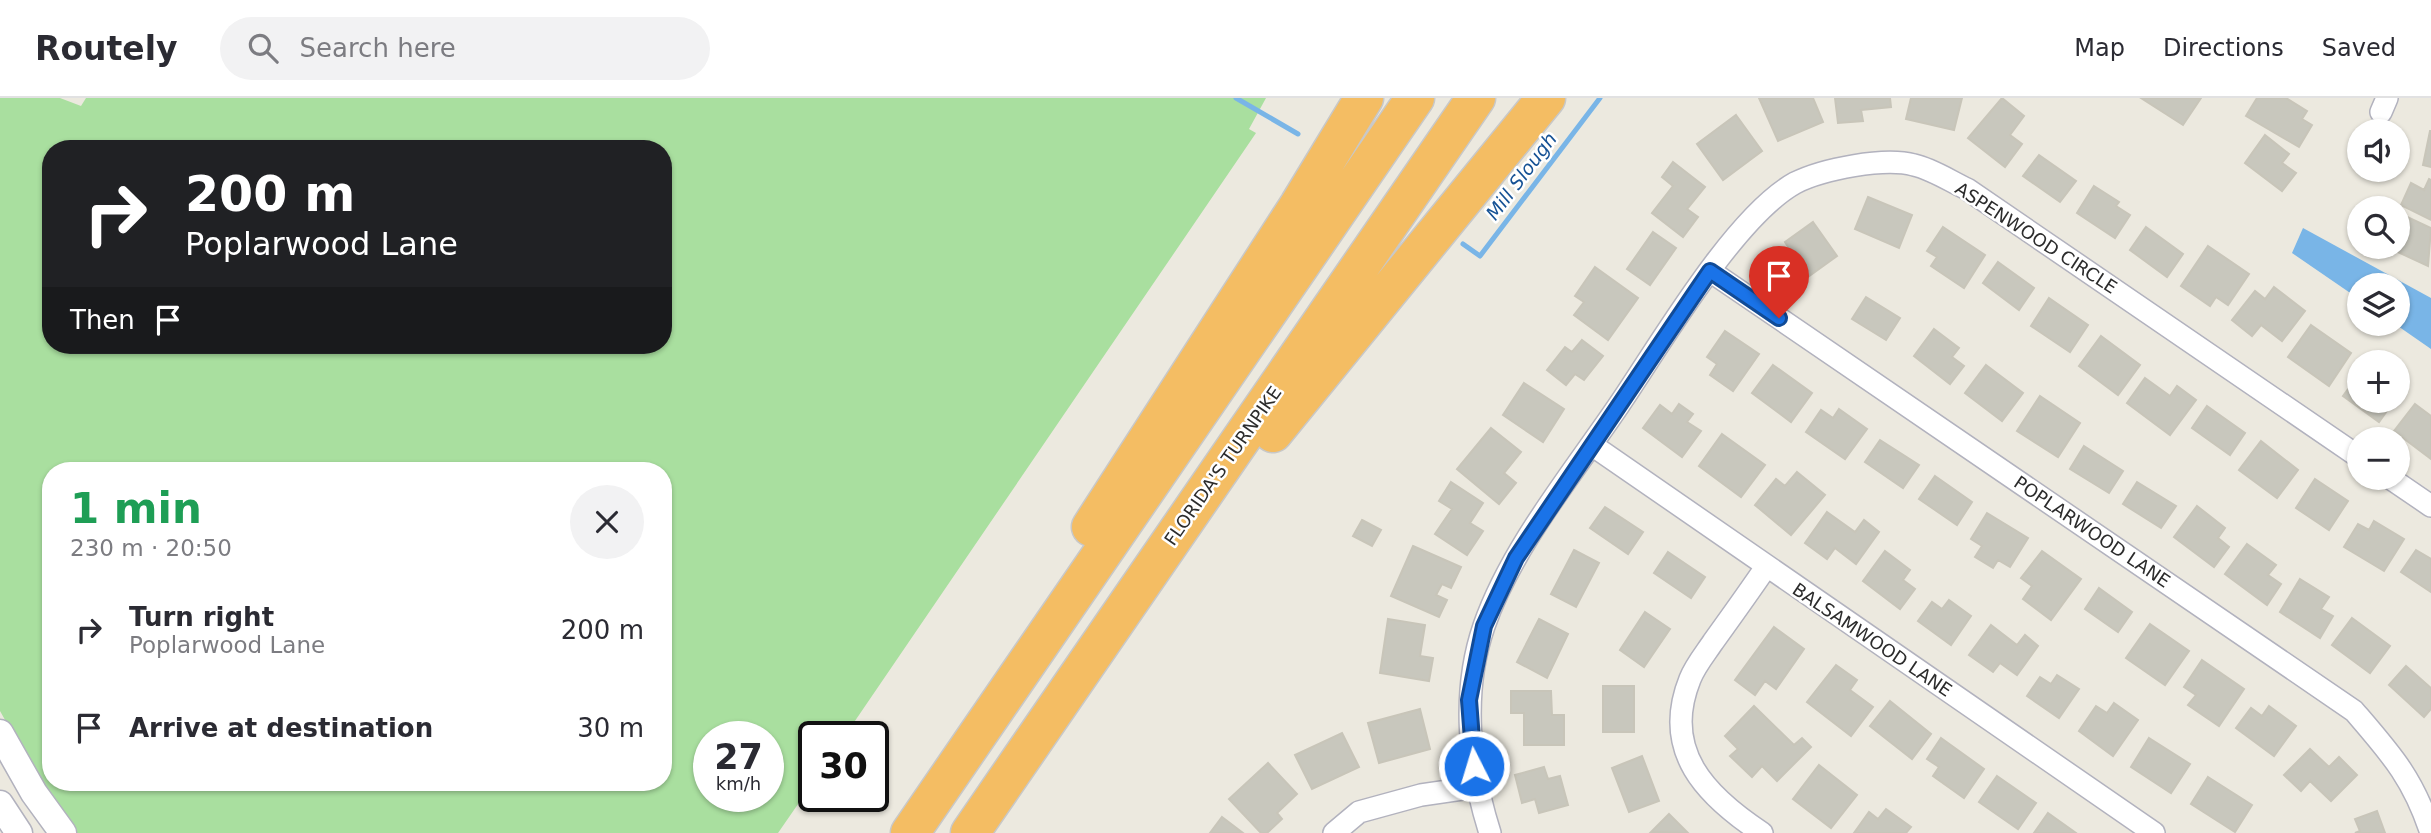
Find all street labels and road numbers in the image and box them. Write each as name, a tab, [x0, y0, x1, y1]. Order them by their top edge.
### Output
street label: ASPENWOOD CIRCLE	[1951, 177, 2121, 298]
street label: FLORIDA'S TURNPIKE	[1160, 382, 1285, 549]
street label: POPLARWOOD LANE	[2010, 472, 2174, 592]
street label: BALSAMWOOD LANE	[1789, 578, 1956, 701]

